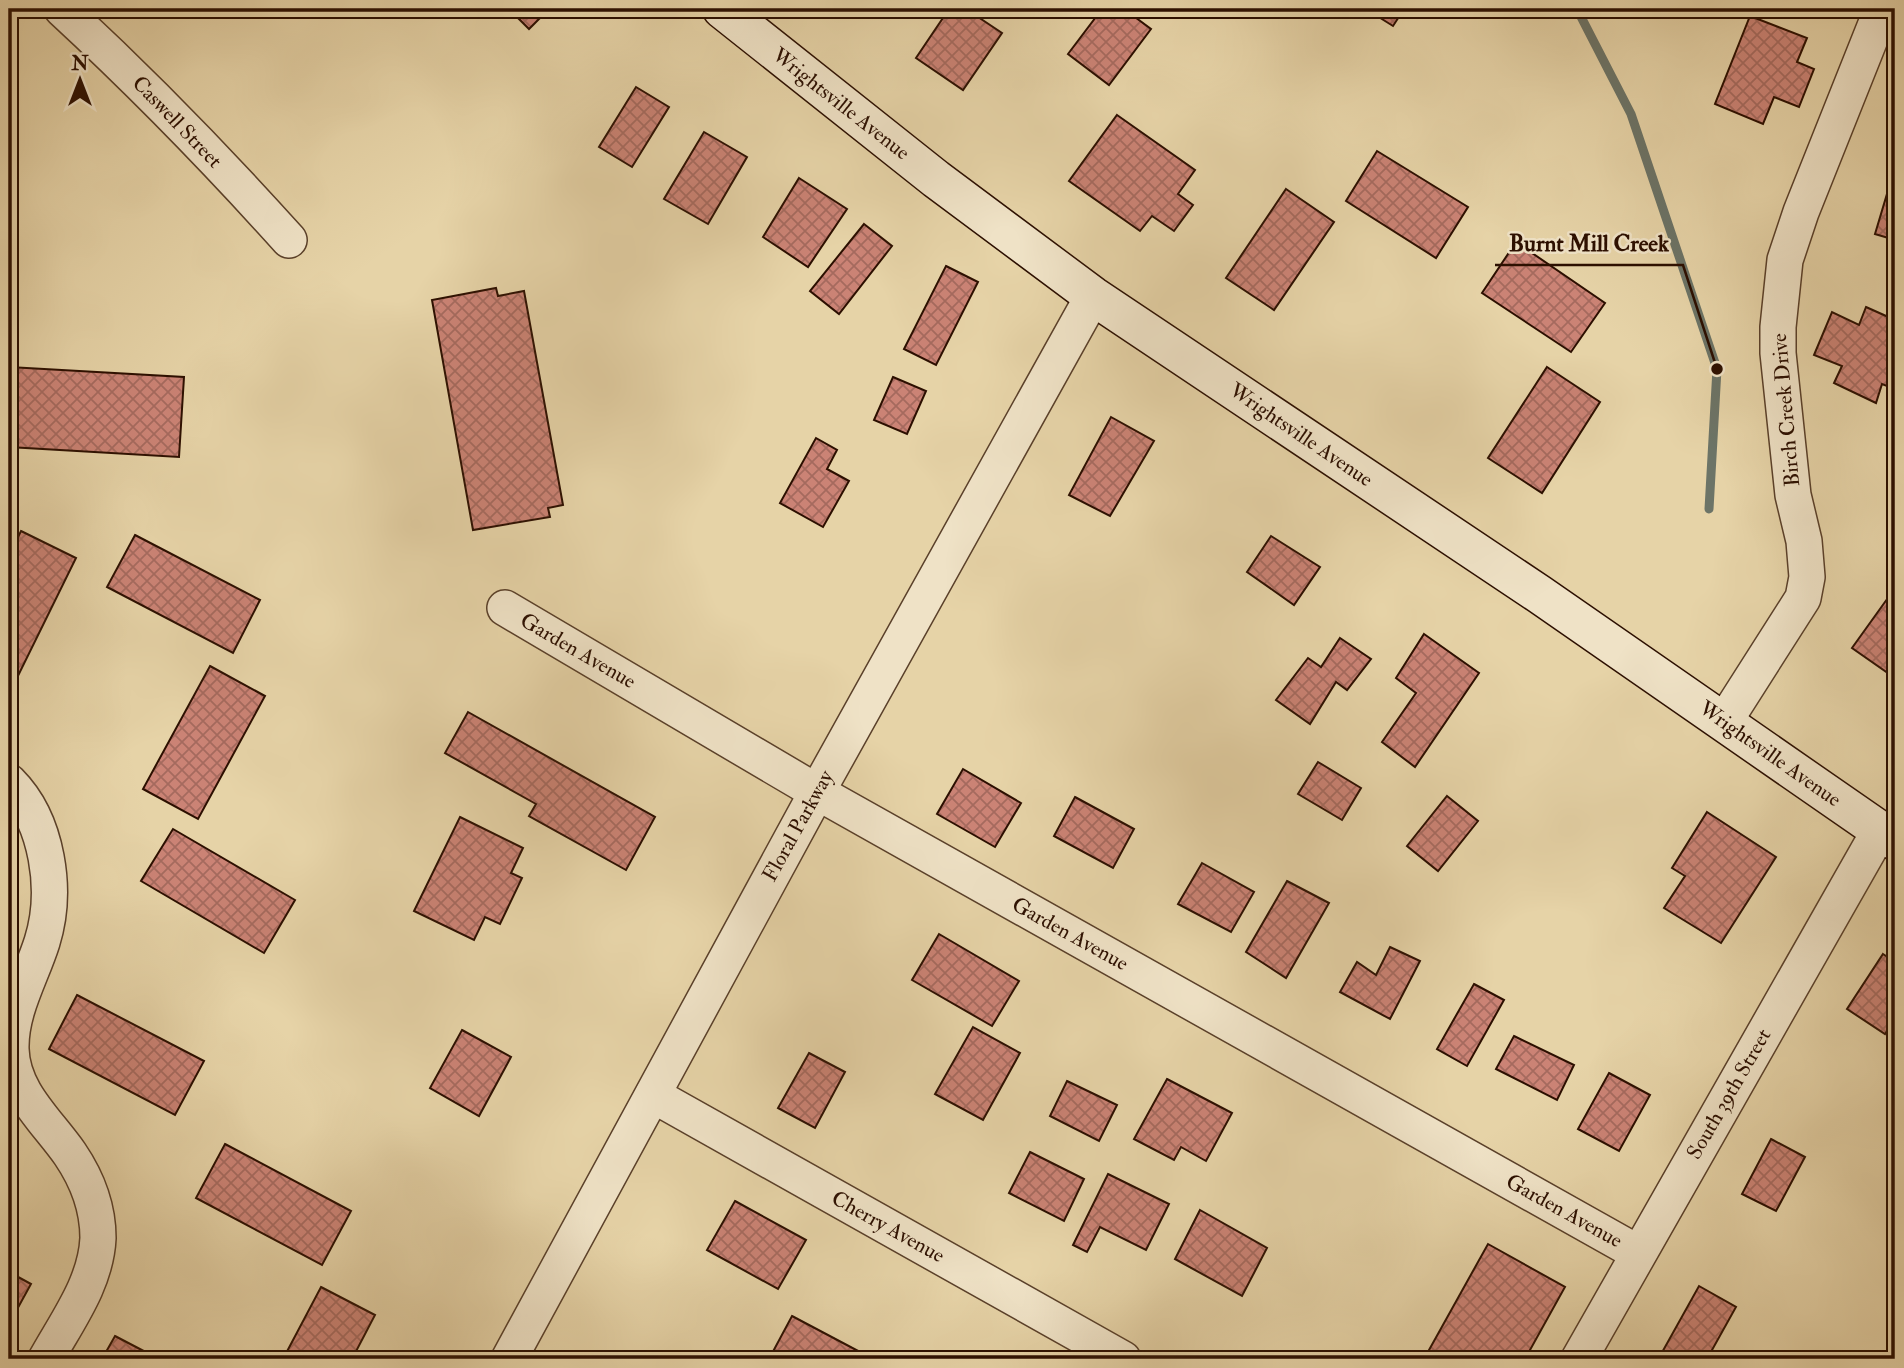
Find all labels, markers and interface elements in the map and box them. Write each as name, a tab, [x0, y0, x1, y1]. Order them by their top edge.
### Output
street label: Wrightsville Avenue	[766, 41, 915, 166]
north arrow	[46, 46, 116, 116]
text: N	[70, 52, 89, 76]
street label: Caswell Street	[126, 70, 228, 174]
callout: Burnt Mill Creek	[1495, 221, 1683, 265]
text: Burnt Mill Creek	[1509, 229, 1670, 258]
street label: Birch Creek Drive	[1766, 332, 1806, 488]
street label: Wrightsville Avenue	[1223, 376, 1378, 493]
street label: Garden Avenue	[515, 607, 641, 695]
street label: Wrightsville Avenue	[1693, 694, 1847, 813]
street label: Floral Parkway	[756, 765, 840, 887]
street label: Garden Avenue	[1007, 891, 1133, 977]
street label: South 39th Street	[1681, 1024, 1777, 1164]
street label: Garden Avenue	[1501, 1168, 1627, 1254]
street label: Cherry Avenue	[827, 1185, 950, 1269]

